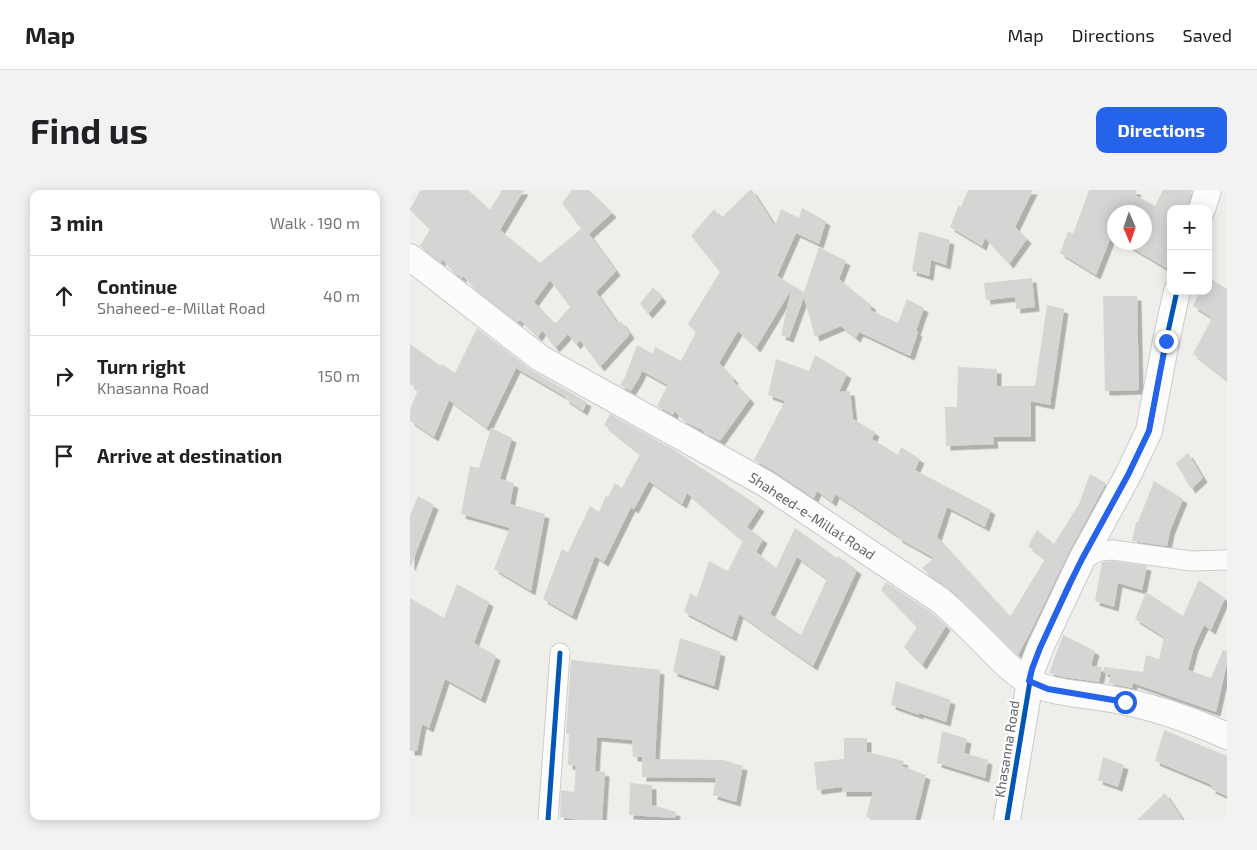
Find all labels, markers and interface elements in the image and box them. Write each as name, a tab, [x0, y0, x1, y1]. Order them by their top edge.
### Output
text: Map	[25, 20, 75, 49]
text: Map	[1007, 24, 1044, 46]
text: Directions	[1072, 24, 1155, 46]
text: Saved	[1183, 24, 1232, 46]
button: Directions	[1096, 107, 1227, 153]
text: Find us	[30, 109, 148, 151]
north arrow	[1107, 205, 1152, 250]
map controls	[1167, 205, 1212, 295]
button: +	[1167, 205, 1212, 250]
text: 3 min	[50, 210, 103, 235]
text: Walk · 190 m	[270, 213, 360, 232]
button: −	[1167, 250, 1212, 295]
text: Continue	[97, 275, 177, 298]
icon: ahead	[50, 282, 78, 310]
text: 40 m	[323, 286, 360, 305]
text: Shaheed-e-Millat Road	[97, 298, 265, 317]
route end	[1155, 330, 1178, 353]
text: Turn right	[97, 355, 185, 378]
icon: right	[50, 362, 78, 390]
text: 150 m	[318, 366, 360, 385]
text: Khasanna Road	[97, 378, 209, 397]
icon: arrive	[50, 442, 78, 470]
text: Arrive at destination	[97, 444, 282, 467]
street label: Shaheed-e-Millat Road	[746, 468, 879, 563]
route start	[1114, 691, 1137, 714]
street label: Khasanna Road	[990, 699, 1023, 799]

